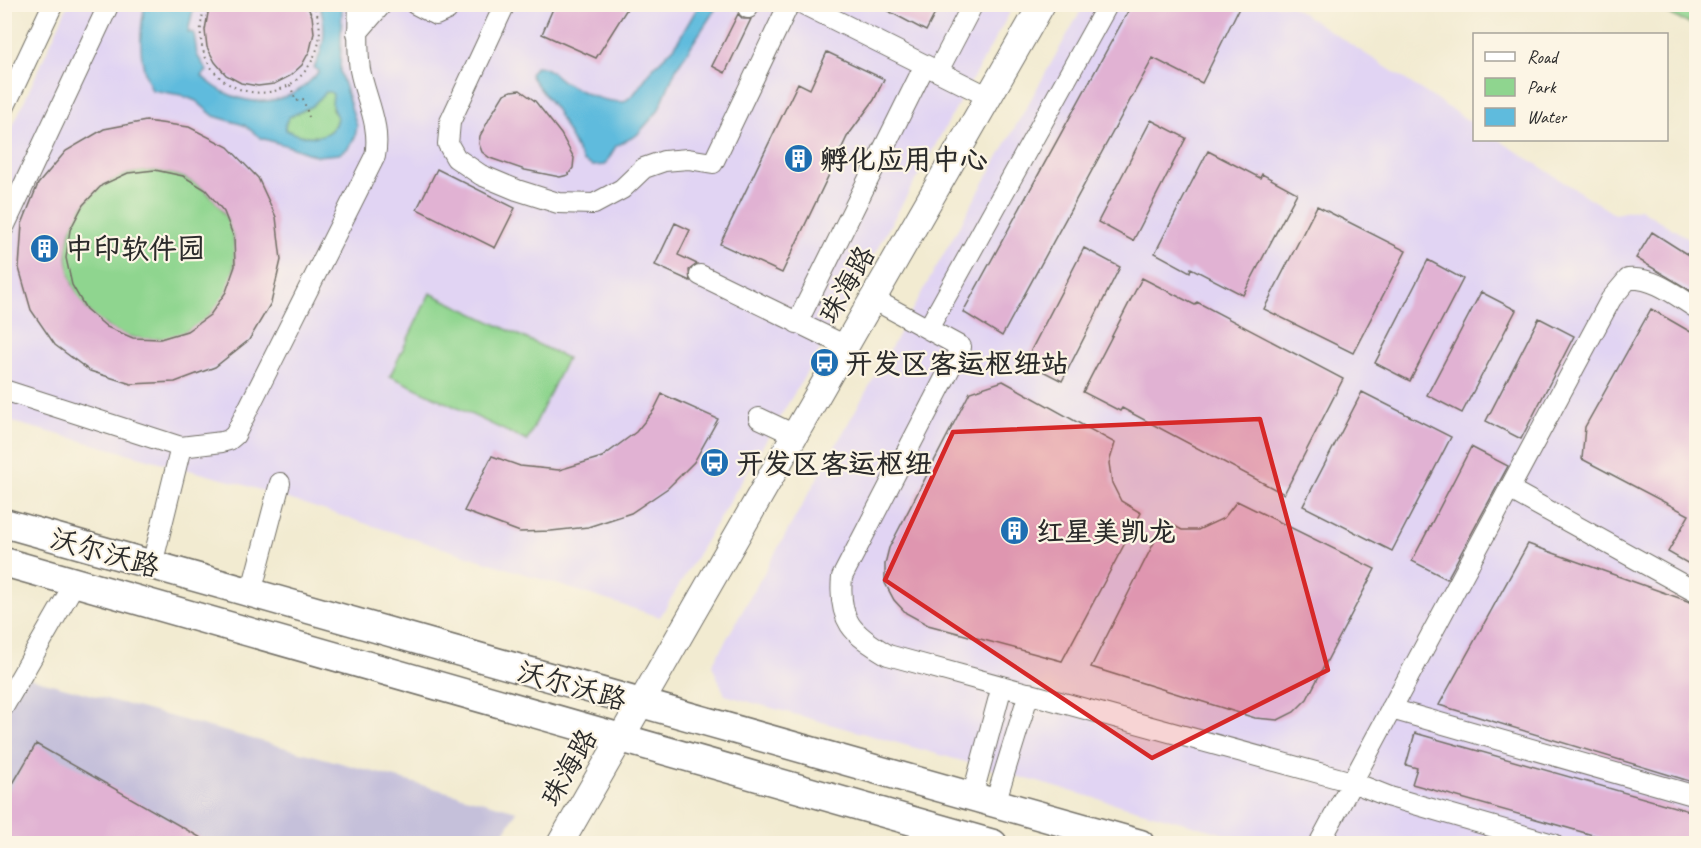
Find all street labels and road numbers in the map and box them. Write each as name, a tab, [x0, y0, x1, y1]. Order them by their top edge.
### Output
street label: 珠海路	[810, 239, 883, 329]
street label: 沃尔沃路	[46, 520, 164, 585]
street label: 沃尔沃路	[513, 653, 631, 718]
street label: 珠海路	[532, 722, 605, 812]

